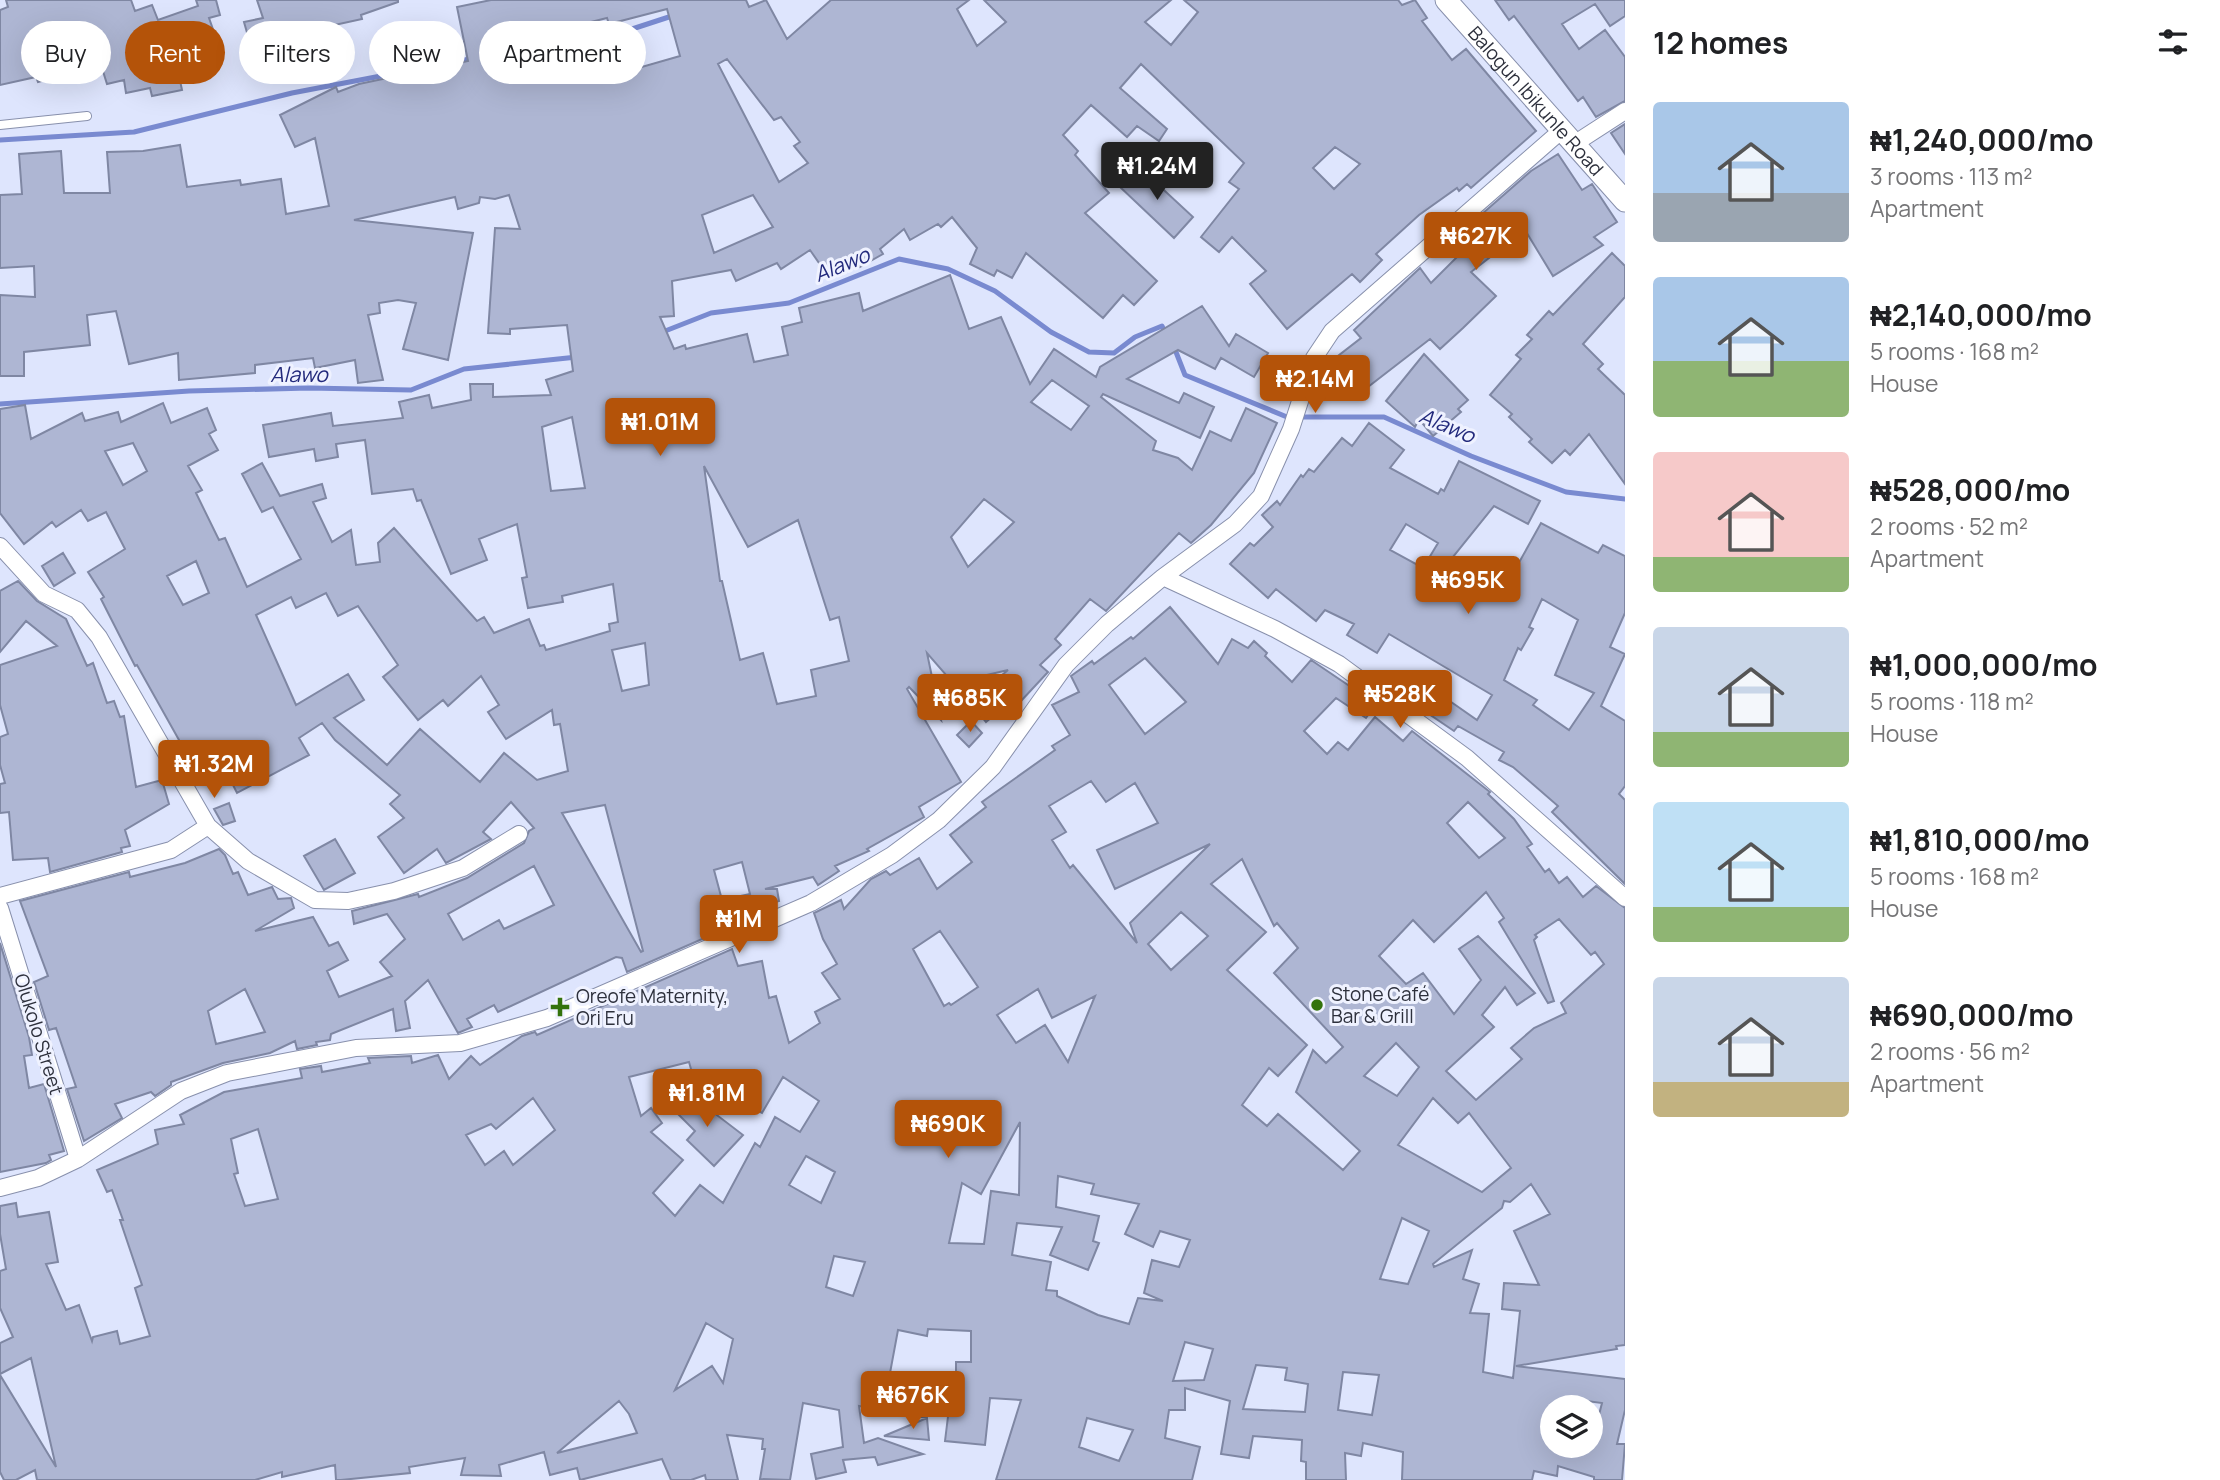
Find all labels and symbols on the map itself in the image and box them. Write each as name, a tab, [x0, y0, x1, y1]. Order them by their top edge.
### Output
street label: Balogun Ibikunle Road	[1462, 20, 1609, 181]
pin: ₦1.24M	[1100, 142, 1214, 202]
pin: ₦627K	[1427, 212, 1525, 272]
water label: Alawo	[810, 240, 875, 288]
pin: ₦2.14M	[1258, 356, 1372, 415]
water label: Alawo	[270, 360, 329, 388]
pin: ₦1.01M	[603, 398, 717, 458]
water label: Alawo	[1415, 401, 1481, 450]
pin: ₦695K	[1419, 556, 1517, 616]
pin: ₦528K	[1351, 670, 1449, 730]
pin: ₦685K	[921, 674, 1019, 734]
pin: ₦1.32M	[157, 740, 271, 800]
pin: ₦1M	[705, 895, 773, 955]
street label: Olukolo Street	[8, 970, 70, 1098]
place label: Stone Café Bar & Grill	[1331, 981, 1429, 1029]
place label: Oreofe Maternity, Ori Eru	[576, 983, 728, 1031]
marker: Oreofe Maternity, Ori Eru	[550, 997, 570, 1017]
marker: Stone Café Bar & Grill	[1309, 997, 1325, 1013]
pin: ₦1.81M	[650, 1070, 764, 1129]
pin: ₦690K	[899, 1100, 997, 1160]
pin: ₦676K	[864, 1372, 962, 1431]

